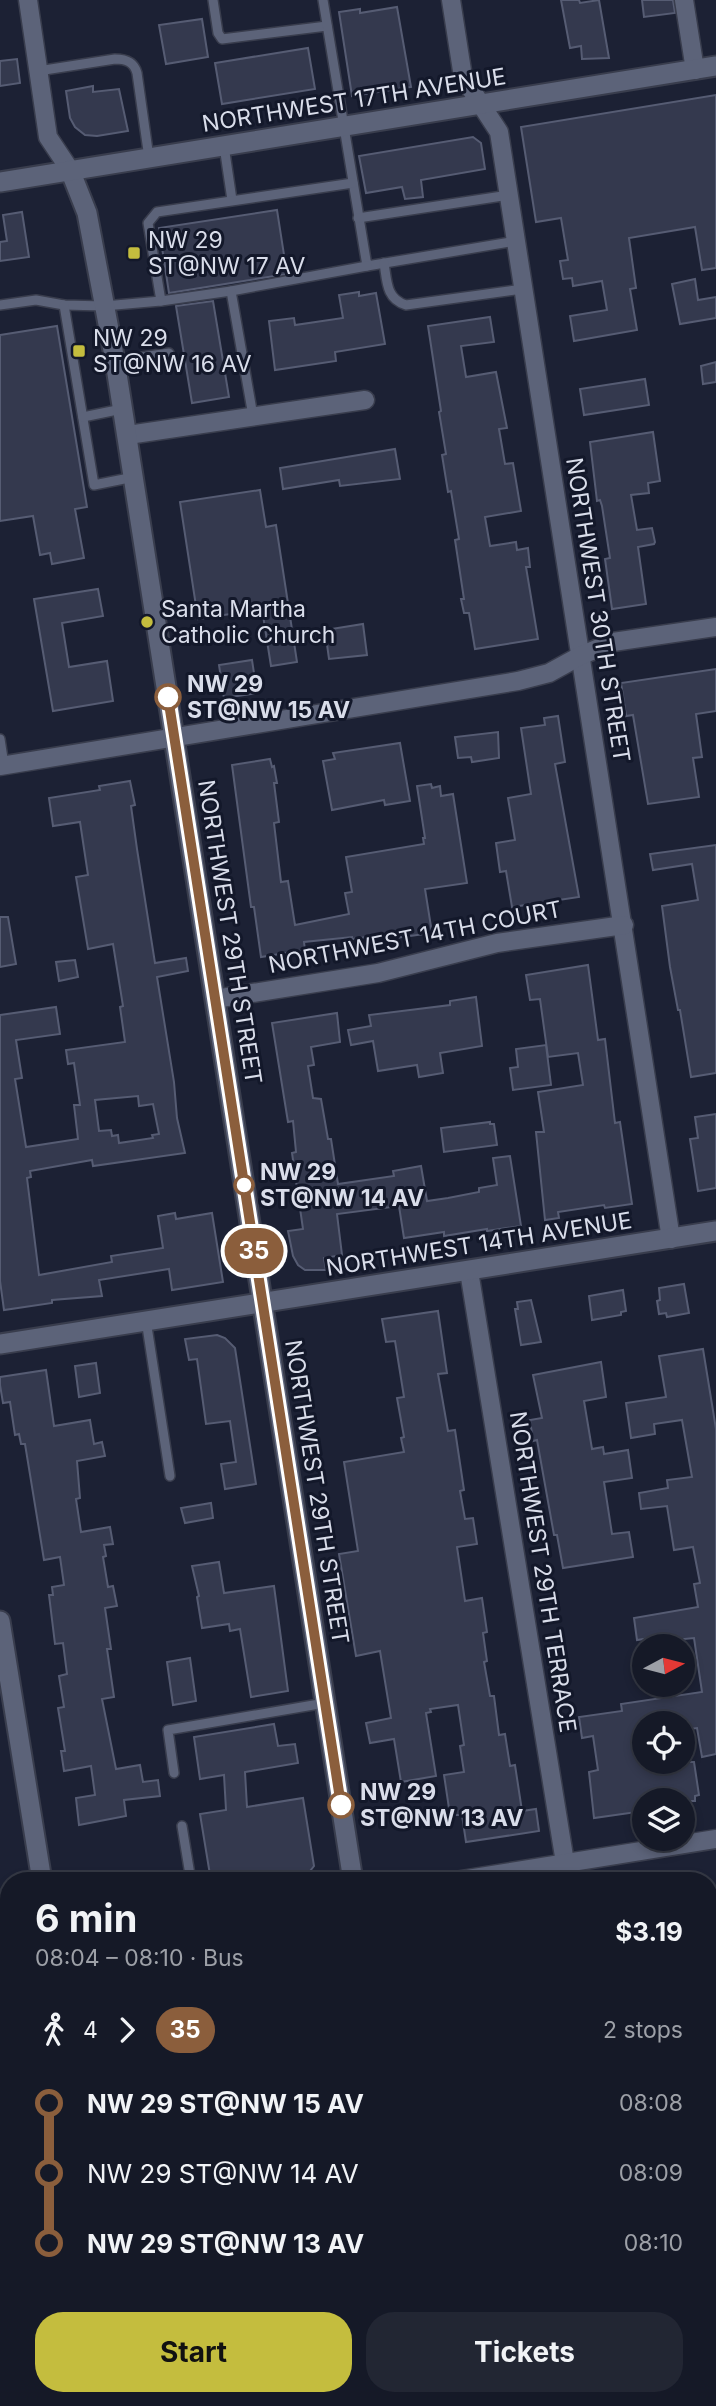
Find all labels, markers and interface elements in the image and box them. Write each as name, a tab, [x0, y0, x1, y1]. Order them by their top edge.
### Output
street label: NORTHWEST 17TH AVENUE	[200, 62, 508, 138]
place label: NW 29 ST@NW 17 AV	[148, 226, 305, 280]
marker: NW 29 ST@NW 17 AV	[126, 245, 142, 261]
place label: NW 29 ST@NW 16 AV	[93, 324, 252, 378]
marker: NW 29 ST@NW 16 AV	[71, 343, 87, 359]
street label: NORTHWEST 30TH STREET	[560, 456, 636, 764]
place label: Santa Martha Catholic Church	[161, 595, 335, 649]
marker: Santa Martha Catholic Church	[139, 614, 155, 630]
place label: NW 29 ST@NW 15 AV	[187, 670, 350, 724]
marker: NW 29 ST@NW 15 AV	[155, 684, 181, 710]
street label: NORTHWEST 29TH STREET	[192, 778, 268, 1086]
street label: NORTHWEST 14TH COURT	[266, 895, 564, 979]
place label: NW 29 ST@NW 14 AV	[260, 1158, 424, 1212]
marker: NW 29 ST@NW 14 AV	[234, 1175, 254, 1195]
street label: NORTHWEST 14TH AVENUE	[324, 1206, 634, 1282]
line badge: 35	[222, 1228, 286, 1274]
text: 35	[239, 1236, 269, 1265]
street label: NORTHWEST 29TH STREET	[279, 1338, 355, 1646]
street label: NORTHWEST 29TH TERRACE	[504, 1409, 582, 1735]
north arrow	[632, 1634, 695, 1698]
map controls	[632, 1634, 695, 1851]
button: locate	[632, 1711, 695, 1774]
place label: NW 29 ST@NW 13 AV	[360, 1778, 523, 1832]
button: layers	[632, 1788, 695, 1851]
marker: NW 29 ST@NW 13 AV	[328, 1792, 354, 1818]
text: 6 min	[35, 1895, 137, 1941]
text: $3.19	[615, 1916, 683, 1947]
text: 08:04 – 08:10 · Bus	[35, 1944, 244, 1972]
icon: walk	[35, 2011, 73, 2049]
icon: forward	[108, 2011, 146, 2049]
text: 35	[170, 2015, 201, 2044]
text: 4	[83, 2016, 98, 2044]
text: 2 stops	[603, 2016, 683, 2044]
text: NW 29 ST@NW 15 AV	[87, 2088, 364, 2119]
text: 08:08	[619, 2089, 683, 2117]
text: NW 29 ST@NW 14 AV	[87, 2158, 359, 2189]
text: 08:09	[619, 2159, 683, 2187]
text: NW 29 ST@NW 13 AV	[87, 2228, 364, 2259]
text: 08:10	[624, 2229, 683, 2257]
button: Start	[35, 2312, 352, 2392]
button: Tickets	[366, 2312, 683, 2392]

